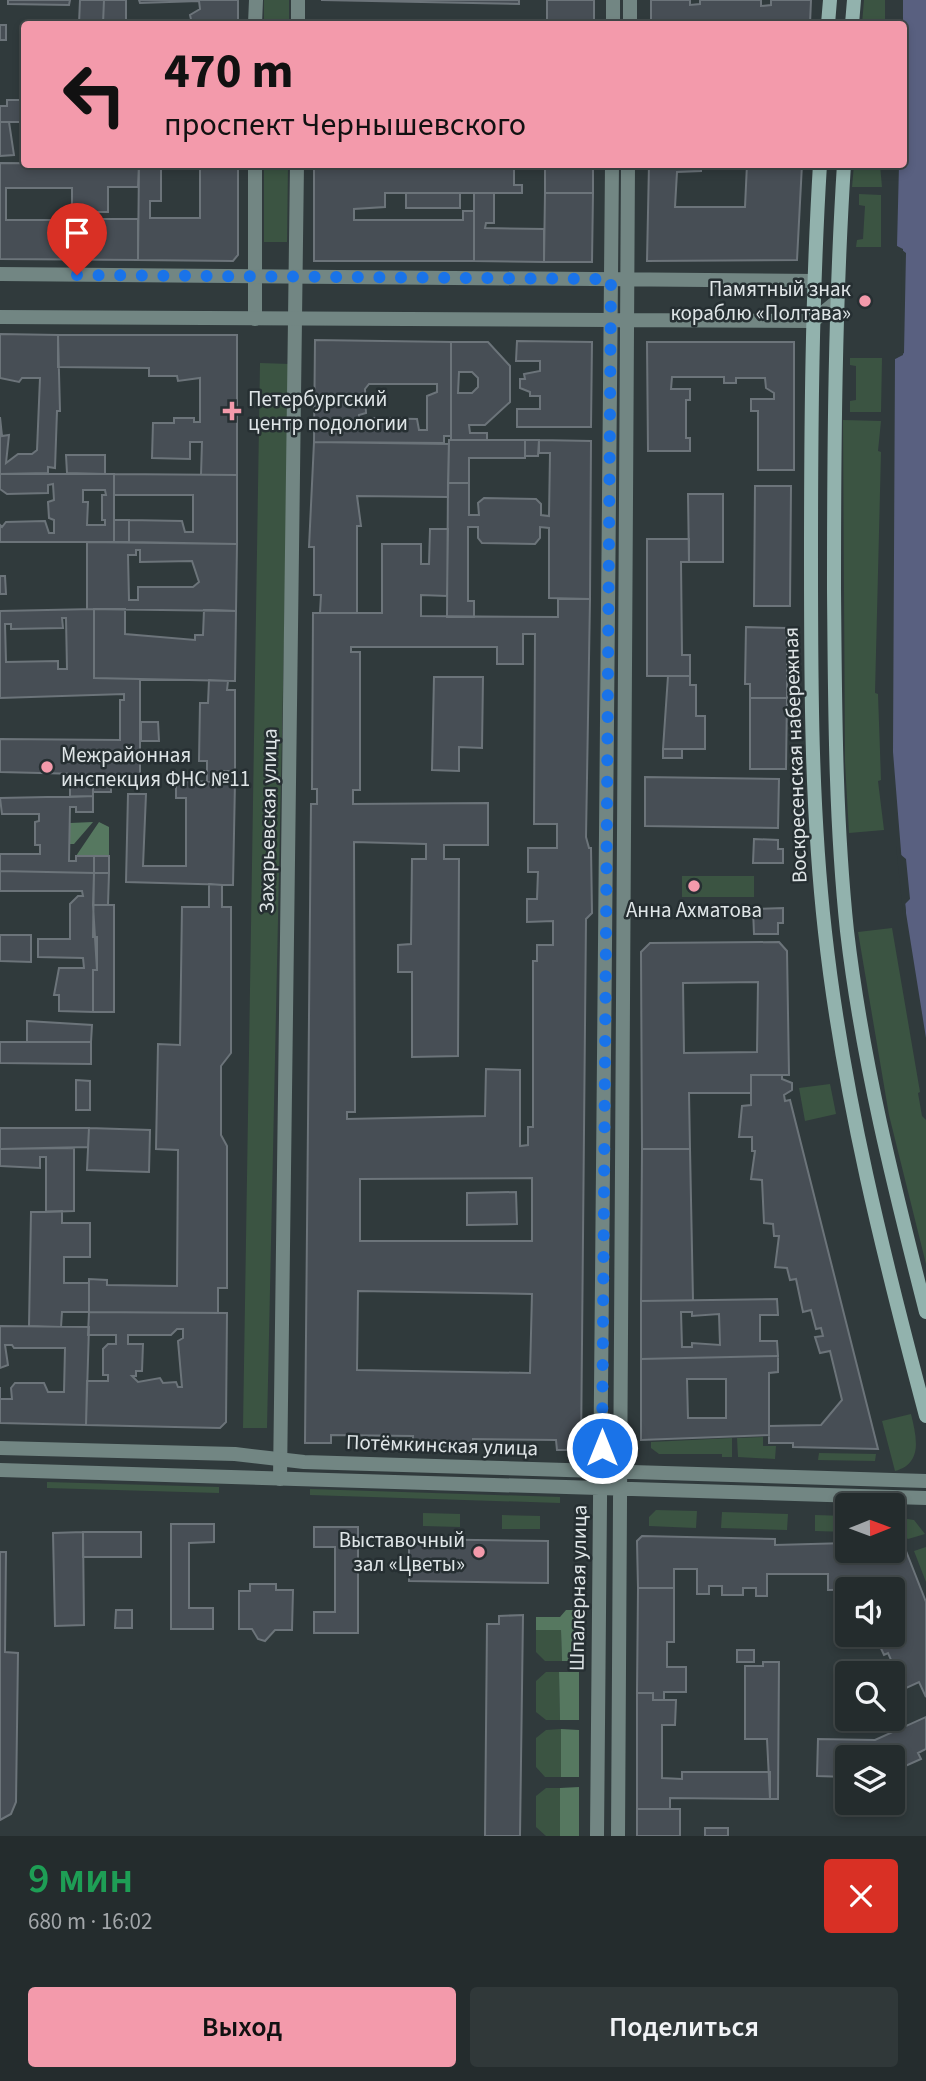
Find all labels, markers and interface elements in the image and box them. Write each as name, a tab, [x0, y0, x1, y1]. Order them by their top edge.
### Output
text: 470 m	[164, 37, 293, 107]
icon: left	[49, 49, 140, 140]
text: проспект Чернышевского	[164, 102, 526, 148]
pin	[47, 203, 107, 275]
icon: arrive	[58, 214, 96, 252]
place label: Памятный знак кораблю «Полтава»	[670, 274, 852, 328]
marker: Памятный знак кораблю «Полтава»	[857, 293, 873, 309]
place label: Петербургский центр подологии	[248, 384, 408, 438]
marker: Петербургский центр подологии	[222, 401, 242, 421]
street label: Воскресенская набережная	[776, 626, 814, 884]
street label: Захарьевская улица	[251, 728, 285, 914]
place label: Межрайонная инспекция ФНС №11	[61, 740, 250, 794]
marker: Межрайонная инспекция ФНС №11	[39, 759, 55, 775]
marker: Анна Ахматова	[686, 878, 702, 894]
place label: Анна Ахматова	[626, 895, 762, 925]
position arrow	[565, 1411, 639, 1485]
street label: Потёмкинская улица	[345, 1427, 539, 1463]
north arrow	[835, 1493, 905, 1563]
map controls	[835, 1493, 905, 1815]
street label: Шпалерная улица	[562, 1505, 594, 1671]
place label: Выставочный зал «Цветы»	[339, 1525, 465, 1579]
marker: Выставочный зал «Цветы»	[471, 1544, 487, 1560]
button: sound	[835, 1577, 905, 1647]
button: search	[835, 1661, 905, 1731]
button: layers	[835, 1745, 905, 1815]
text: 9 мин	[28, 1849, 133, 1909]
button: close	[824, 1859, 898, 1933]
text: 680 m · 16:02	[28, 1905, 152, 1938]
button: Выход	[28, 1987, 456, 2067]
button: Поделиться	[470, 1987, 898, 2067]

